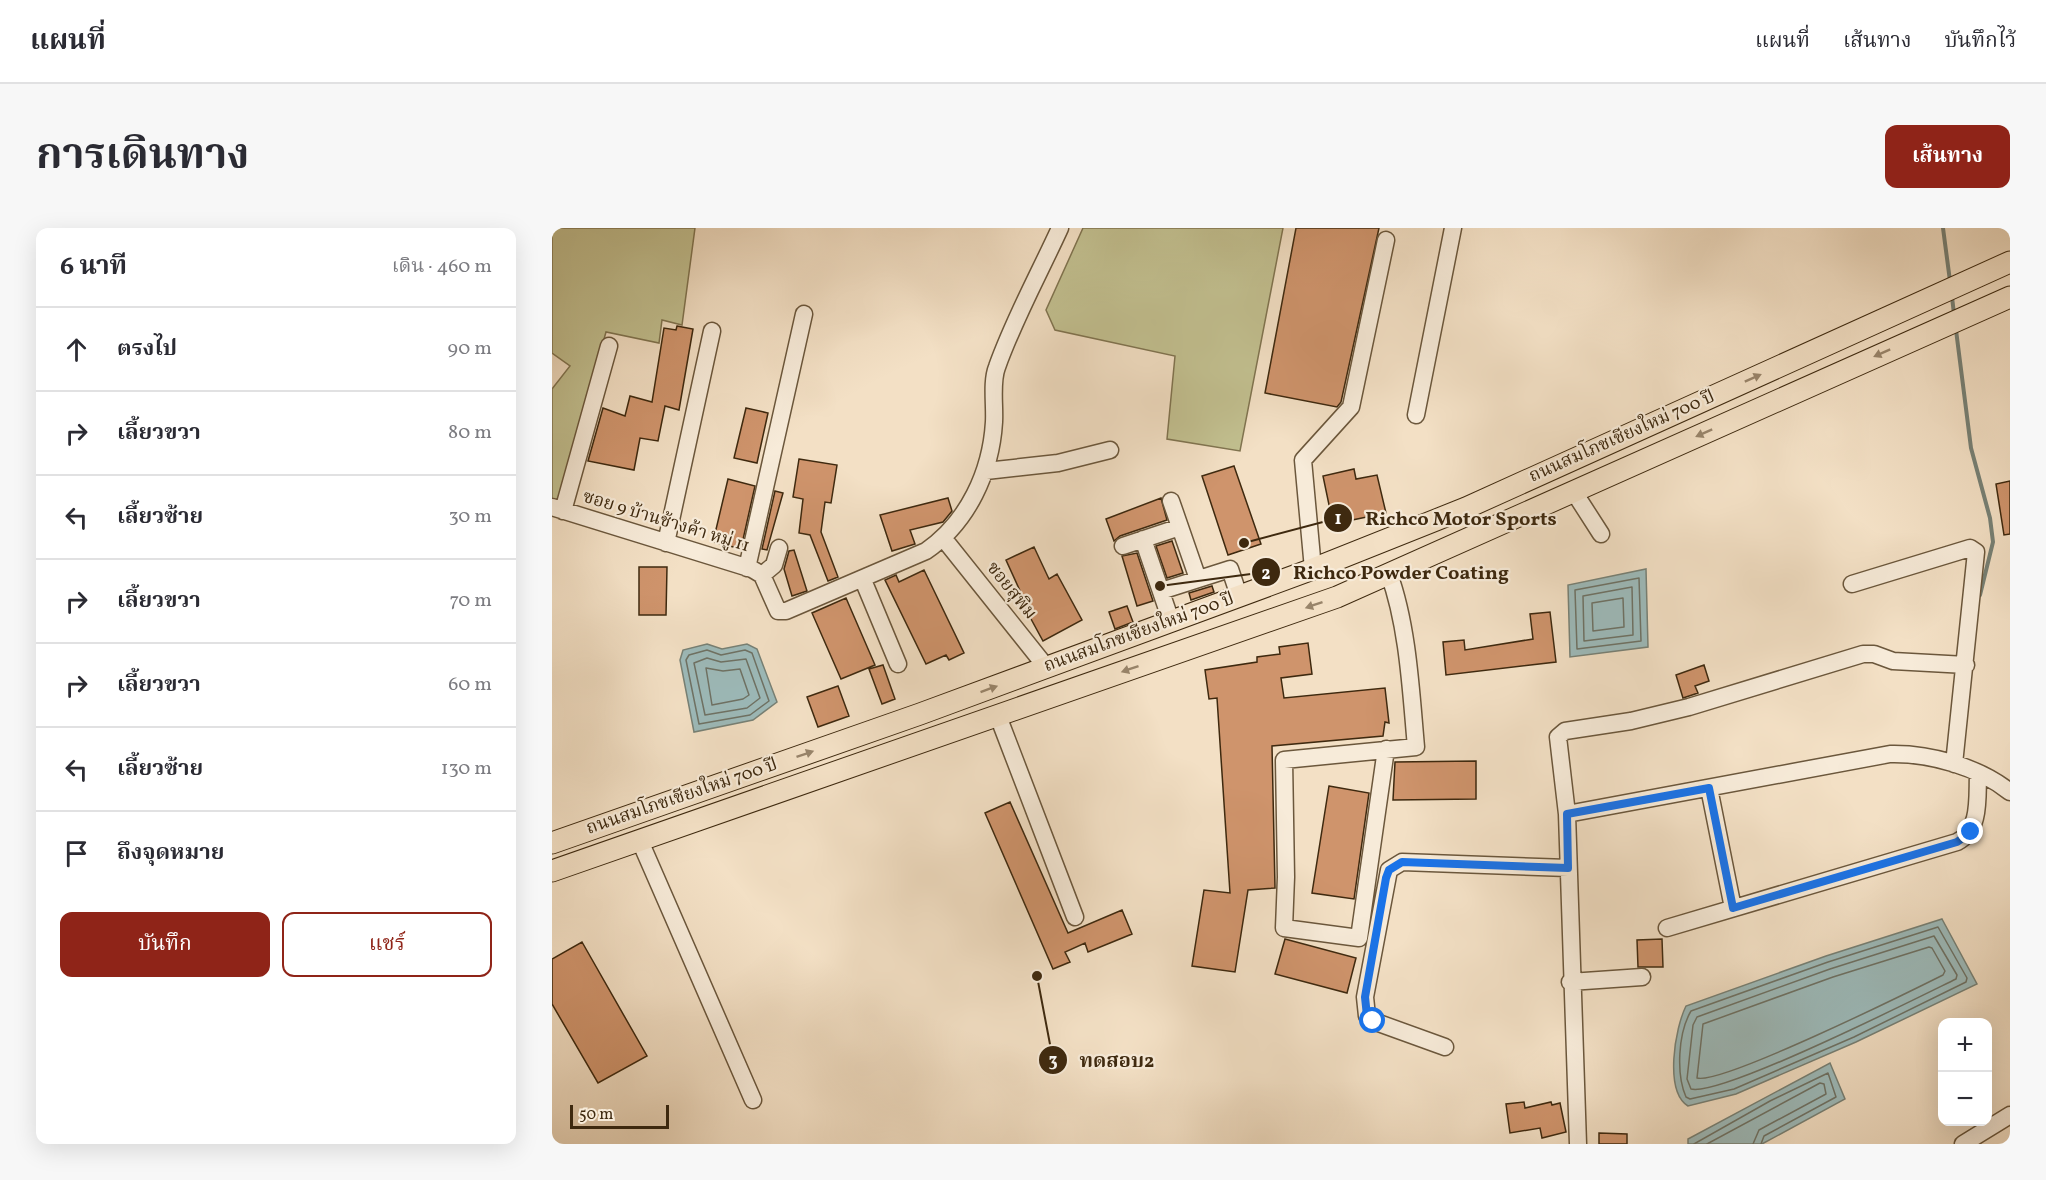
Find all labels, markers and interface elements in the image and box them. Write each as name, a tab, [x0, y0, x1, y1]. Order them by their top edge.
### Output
text: แผนที่	[30, 22, 106, 61]
text: แผนที่	[1755, 27, 1810, 56]
text: เส้นทาง	[1843, 27, 1911, 56]
text: บันทึกไว้	[1944, 27, 2016, 56]
button: เส้นทาง	[1885, 125, 2010, 188]
text: การเดินทาง	[36, 128, 249, 187]
text: 6 นาที	[60, 249, 127, 285]
text: เดิน · 460 m	[392, 253, 492, 281]
icon: ahead	[60, 333, 93, 366]
text: ตรงไป	[117, 334, 177, 365]
text: 90 m	[448, 335, 492, 363]
one-way arrow	[1873, 349, 1891, 359]
one-way arrow	[1744, 373, 1761, 382]
street label: ถนนสมโภชเชียงใหม่ 700 ปี	[1524, 383, 1719, 489]
icon: right	[60, 417, 93, 450]
text: เลี้ยวขวา	[117, 418, 201, 449]
text: 80 m	[448, 419, 492, 447]
one-way arrow	[1694, 428, 1712, 438]
street label: ซอย 9 บ้านช้างค้า หมู่ 11	[579, 485, 753, 559]
callout: Richco Motor Sports	[1323, 499, 1569, 537]
icon: left	[60, 501, 93, 534]
text: เลี้ยวซ้าย	[117, 502, 203, 533]
text: 30 m	[448, 503, 492, 531]
text: Richco Motor Sports	[1365, 506, 1557, 534]
text: 1	[1334, 507, 1342, 532]
callout: Richco Powder Coating	[1251, 553, 1521, 591]
street label: ซอยสุพิม	[980, 557, 1042, 625]
text: Richco Powder Coating	[1293, 560, 1509, 588]
text: 2	[1261, 562, 1271, 587]
icon: right	[60, 585, 93, 618]
street label: ถนนสมโภชเชียงใหม่ 700 ปี	[1040, 585, 1238, 679]
text: เลี้ยวขวา	[117, 586, 201, 617]
text: 70 m	[449, 587, 492, 615]
one-way arrow	[1305, 600, 1323, 610]
one-way arrow	[1121, 665, 1139, 675]
icon: right	[60, 669, 93, 702]
text: เลี้ยวขวา	[117, 670, 201, 701]
text: 60 m	[448, 671, 492, 699]
one-way arrow	[980, 683, 998, 693]
one-way arrow	[796, 748, 814, 758]
street label: ถนนสมโภชเชียงใหม่ 700 ปี	[582, 751, 781, 842]
icon: left	[60, 753, 93, 786]
text: เลี้ยวซ้าย	[117, 754, 203, 785]
text: 130 m	[441, 755, 492, 783]
route end	[1957, 818, 1983, 844]
icon: arrive	[60, 837, 93, 870]
text: ถึงจุดหมาย	[117, 838, 224, 869]
button: บันทึก	[60, 912, 270, 977]
button: แชร์	[282, 912, 492, 977]
route start	[1359, 1007, 1385, 1033]
map controls	[1938, 1018, 1992, 1126]
button: +	[1938, 1018, 1992, 1072]
callout: ทดสอบ2	[1038, 1041, 1166, 1079]
text: ทดสอบ2	[1080, 1048, 1154, 1076]
text: 3	[1048, 1049, 1058, 1074]
button: −	[1938, 1072, 1992, 1126]
scale bar	[570, 1102, 669, 1130]
text: 50 m	[579, 1104, 613, 1126]

